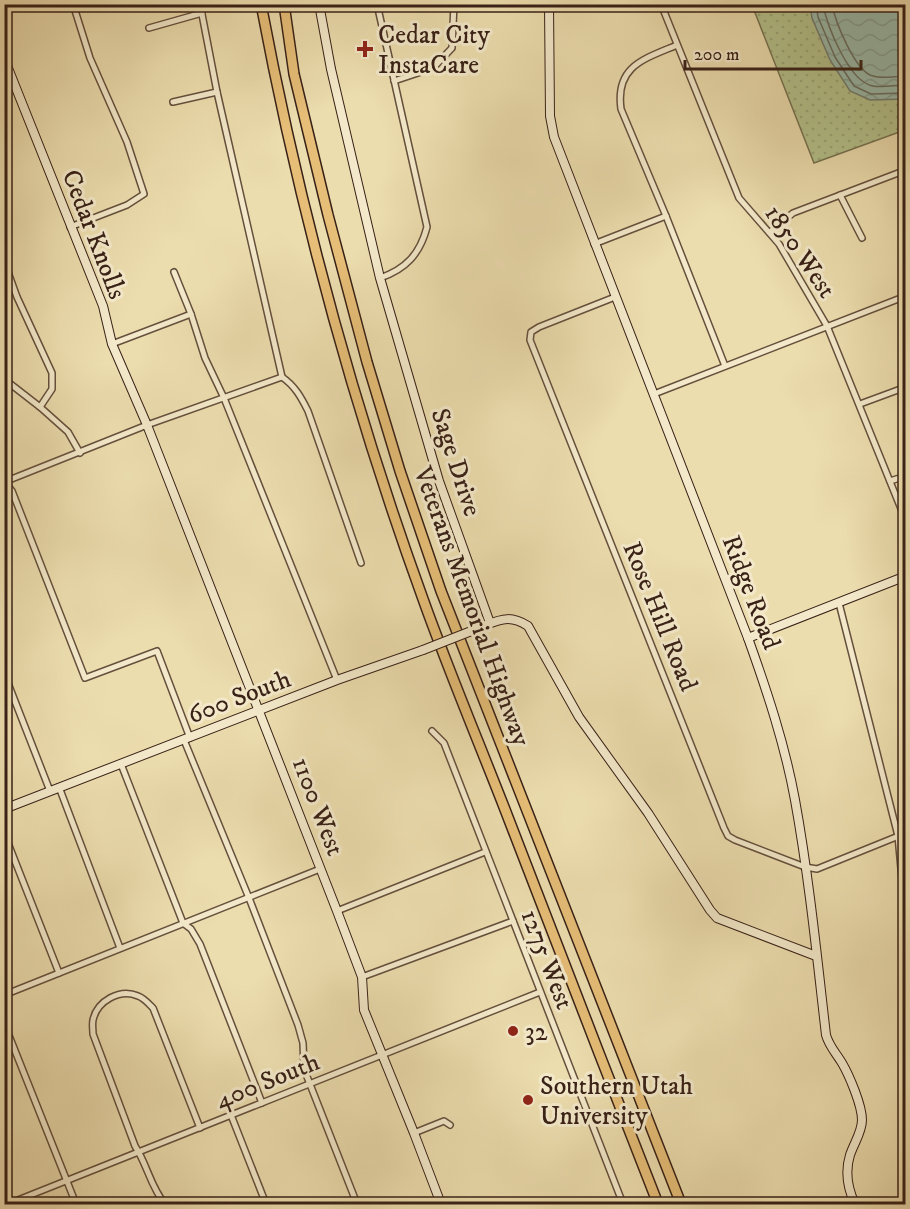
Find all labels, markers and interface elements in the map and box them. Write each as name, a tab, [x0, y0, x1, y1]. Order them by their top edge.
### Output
place label: Cedar City InstaCare	[378, 19, 490, 82]
scale bar	[685, 33, 860, 71]
marker: Cedar City InstaCare	[356, 40, 374, 58]
text: 200 m	[694, 44, 740, 66]
street label: Cedar Knolls	[54, 165, 133, 304]
street label: 1850 West	[757, 199, 843, 305]
street label: Sage Drive	[423, 404, 489, 521]
street label: Veterans Memorial Highway	[405, 461, 538, 751]
street label: Ridge Road	[714, 531, 787, 654]
street label: Rose Hill Road	[615, 537, 705, 696]
street label: 600 South	[183, 663, 296, 732]
street label: 1100 West	[284, 753, 351, 860]
street label: 1275 West	[513, 905, 581, 1014]
place label: 32	[525, 1016, 548, 1049]
marker: 32	[506, 1024, 520, 1038]
street label: 400 South	[211, 1045, 325, 1117]
place label: Southern Utah University	[540, 1070, 693, 1133]
marker: Southern Utah University	[521, 1093, 535, 1107]

